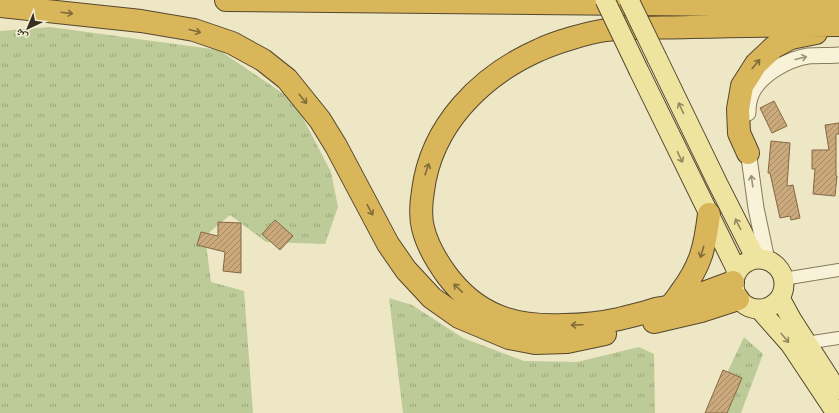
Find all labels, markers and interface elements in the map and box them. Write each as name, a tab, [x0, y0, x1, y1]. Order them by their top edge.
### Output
north arrow	[8, 8, 48, 48]
one-way arrow	[60, 9, 73, 17]
text: ش	[11, 25, 31, 45]
one-way arrow	[188, 28, 201, 35]
one-way arrow	[795, 54, 808, 61]
one-way arrow	[752, 59, 761, 70]
one-way arrow	[298, 93, 307, 104]
one-way arrow	[677, 102, 684, 114]
one-way arrow	[677, 150, 684, 162]
one-way arrow	[424, 163, 431, 176]
one-way arrow	[748, 175, 756, 188]
one-way arrow	[366, 203, 374, 215]
one-way arrow	[734, 218, 742, 230]
one-way arrow	[698, 246, 705, 259]
one-way arrow	[453, 283, 463, 293]
one-way arrow	[571, 321, 584, 329]
one-way arrow	[781, 333, 790, 344]

